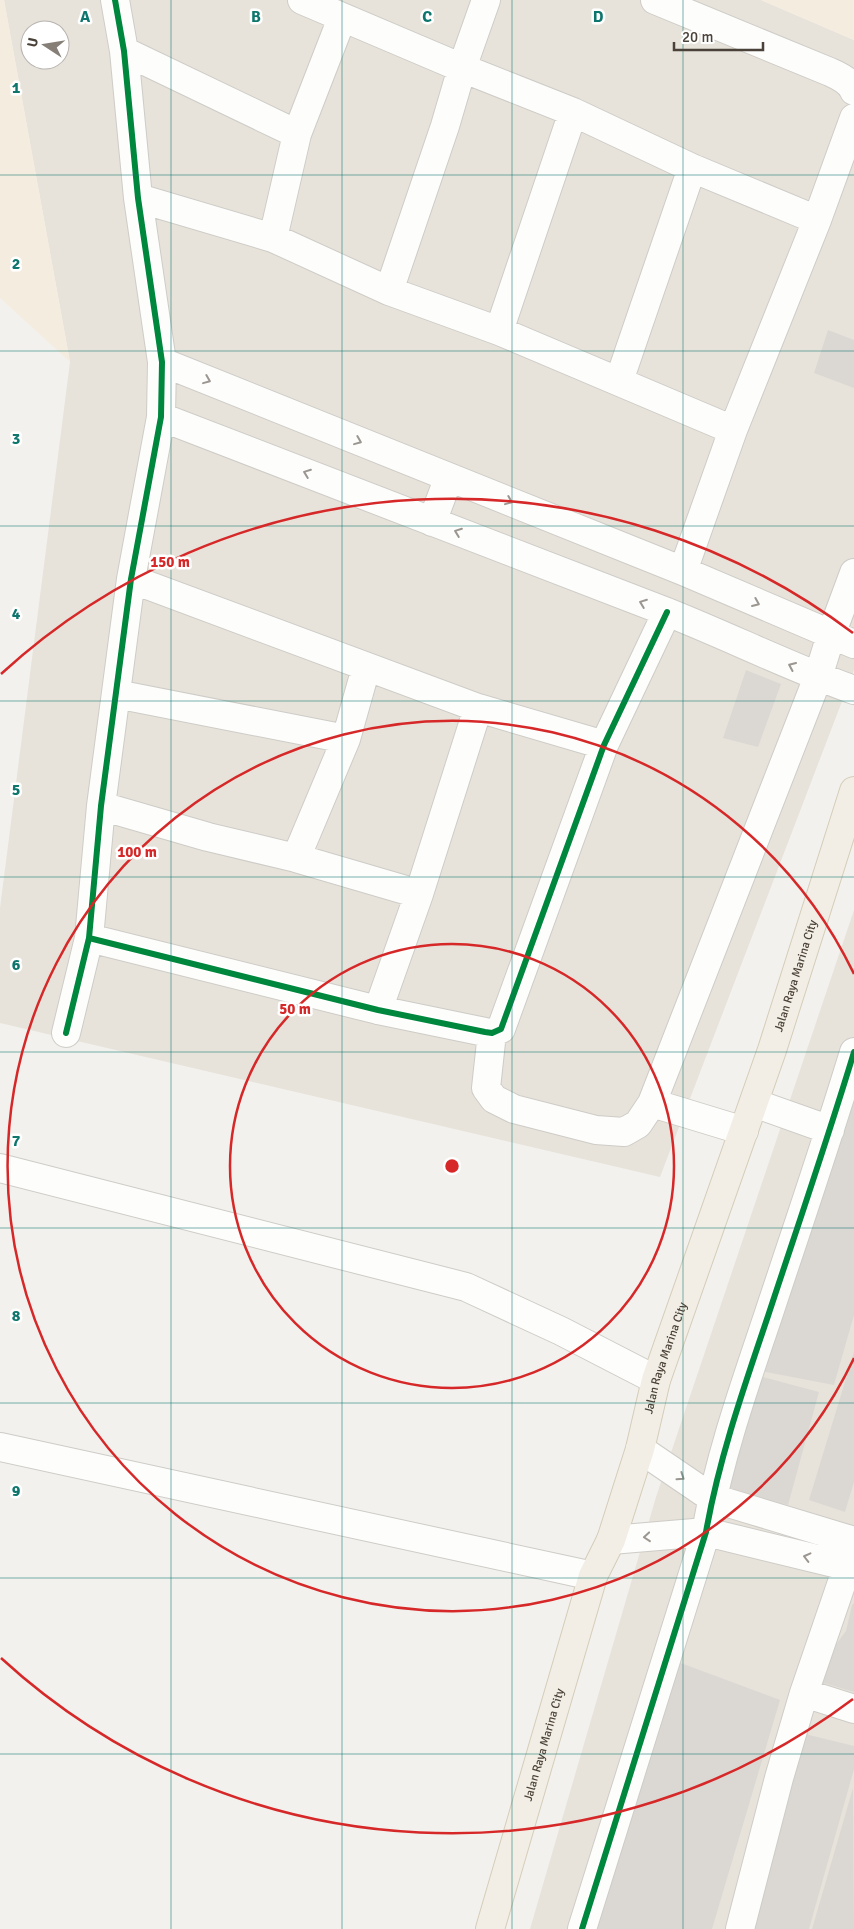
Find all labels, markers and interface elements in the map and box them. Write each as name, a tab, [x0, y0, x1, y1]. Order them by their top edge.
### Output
text: A	[80, 7, 91, 27]
text: B	[251, 7, 261, 27]
text: C	[422, 7, 432, 27]
text: D	[593, 7, 604, 27]
north arrow	[20, 20, 70, 70]
scale bar	[674, 20, 763, 52]
text: 20 m	[682, 28, 713, 46]
text: U	[23, 36, 42, 49]
text: 1	[12, 78, 21, 98]
text: 2	[12, 254, 20, 274]
one-way arrow	[203, 374, 211, 384]
text: 3	[12, 429, 20, 449]
one-way arrow	[353, 434, 362, 445]
one-way arrow	[303, 469, 311, 479]
one-way arrow	[504, 495, 513, 505]
one-way arrow	[454, 528, 463, 538]
text: 150 m	[150, 553, 190, 571]
one-way arrow	[751, 597, 760, 608]
one-way arrow	[639, 598, 647, 608]
text: 4	[12, 604, 21, 624]
one-way arrow	[788, 661, 797, 672]
text: 5	[12, 780, 20, 800]
text: 100 m	[117, 843, 157, 861]
street label: Jalan Raya Marina City	[771, 918, 821, 1034]
text: 6	[12, 955, 21, 975]
text: 50 m	[279, 1000, 311, 1018]
text: 7	[12, 1131, 21, 1151]
centre of rings	[443, 1157, 461, 1175]
street label: Jalan Raya Marina City	[641, 1300, 691, 1416]
text: 8	[12, 1306, 21, 1326]
one-way arrow	[675, 1471, 685, 1480]
text: 9	[12, 1481, 21, 1501]
one-way arrow	[643, 1531, 651, 1542]
one-way arrow	[802, 1552, 811, 1563]
street label: Jalan Raya Marina City	[521, 1686, 568, 1803]

